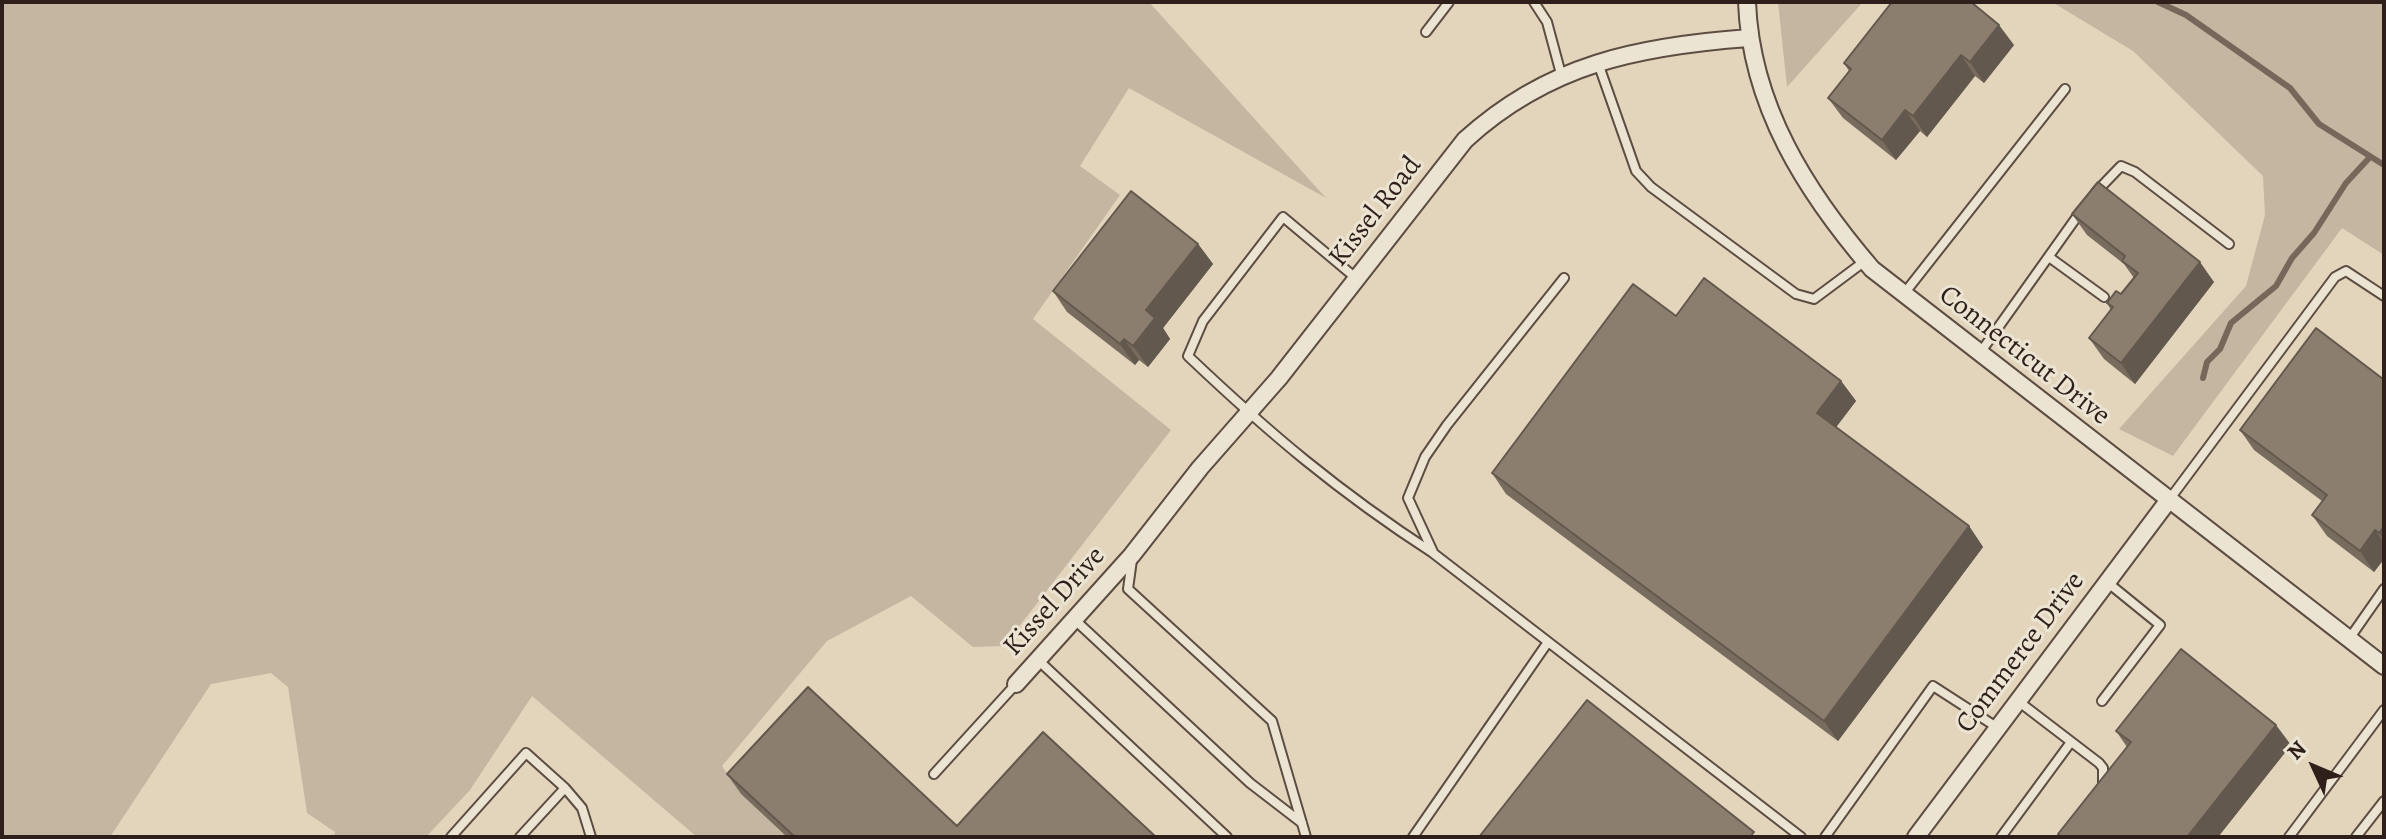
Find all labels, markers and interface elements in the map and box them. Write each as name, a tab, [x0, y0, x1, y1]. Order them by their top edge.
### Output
street label: Kissel Road	[1322, 150, 1430, 274]
street label: Connecticut Drive	[1932, 279, 2116, 433]
street label: Kissel Drive	[997, 540, 1113, 664]
street label: Commerce Drive	[1950, 566, 2092, 740]
north arrow	[2274, 727, 2354, 807]
text: N	[2280, 734, 2313, 767]

